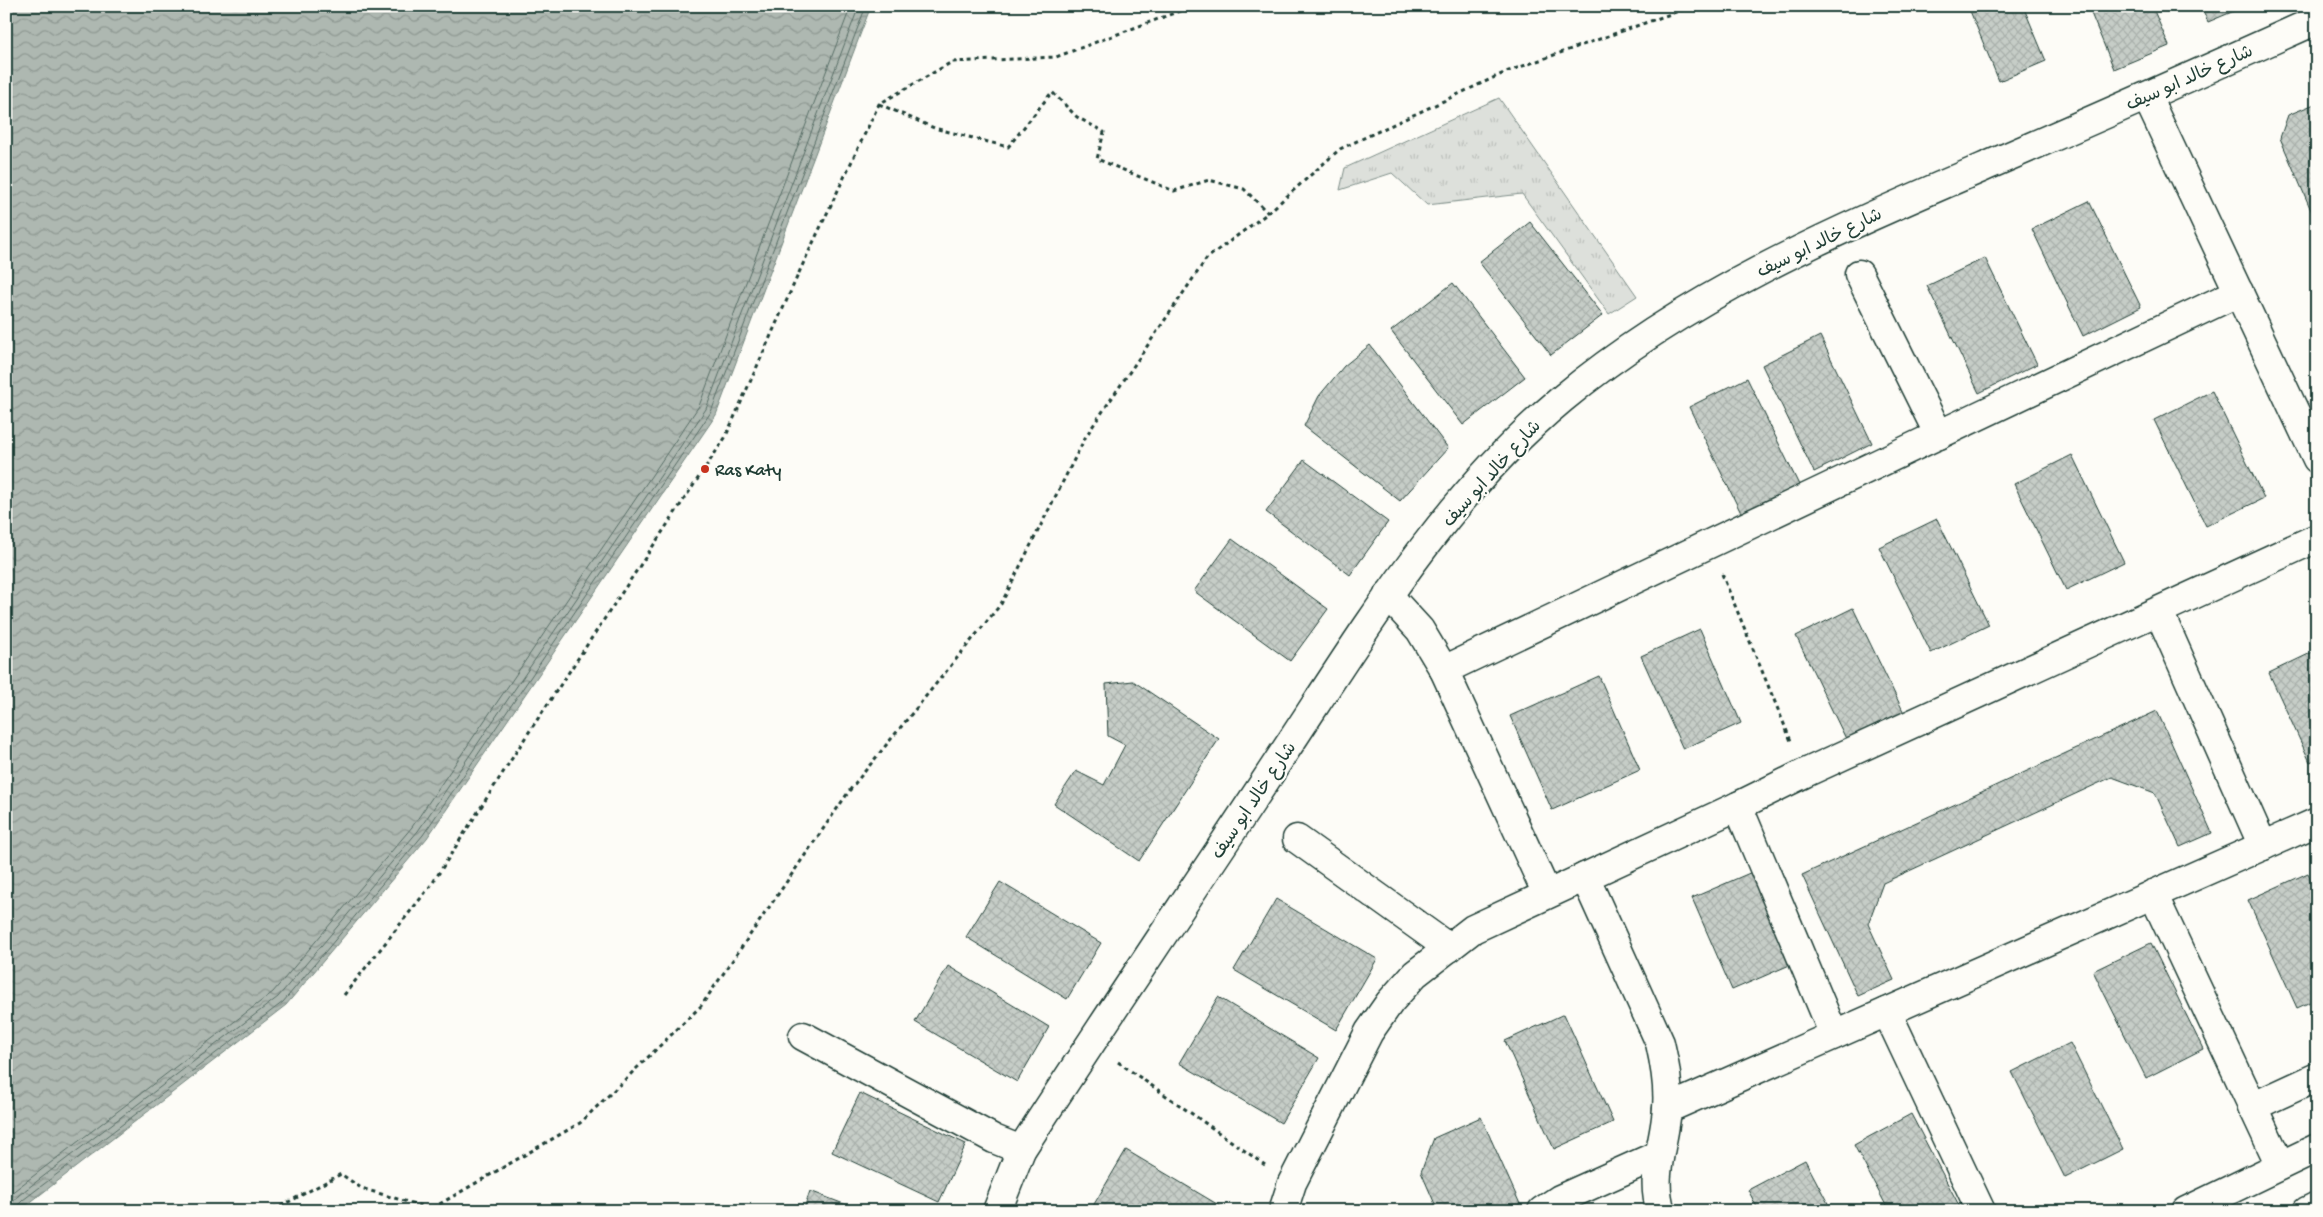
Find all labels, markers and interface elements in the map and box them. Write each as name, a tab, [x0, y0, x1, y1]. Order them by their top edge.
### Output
street label: شارع خالد ابو سيف	[2123, 42, 2257, 117]
street label: شارع خالد ابو سيف	[1754, 205, 1886, 284]
street label: شارع خالد ابو سيف	[1439, 417, 1546, 533]
place label: Ras Katy	[715, 461, 782, 482]
marker: Ras Katy	[699, 463, 711, 475]
street label: شارع خالد ابو سيف	[1208, 739, 1302, 864]

